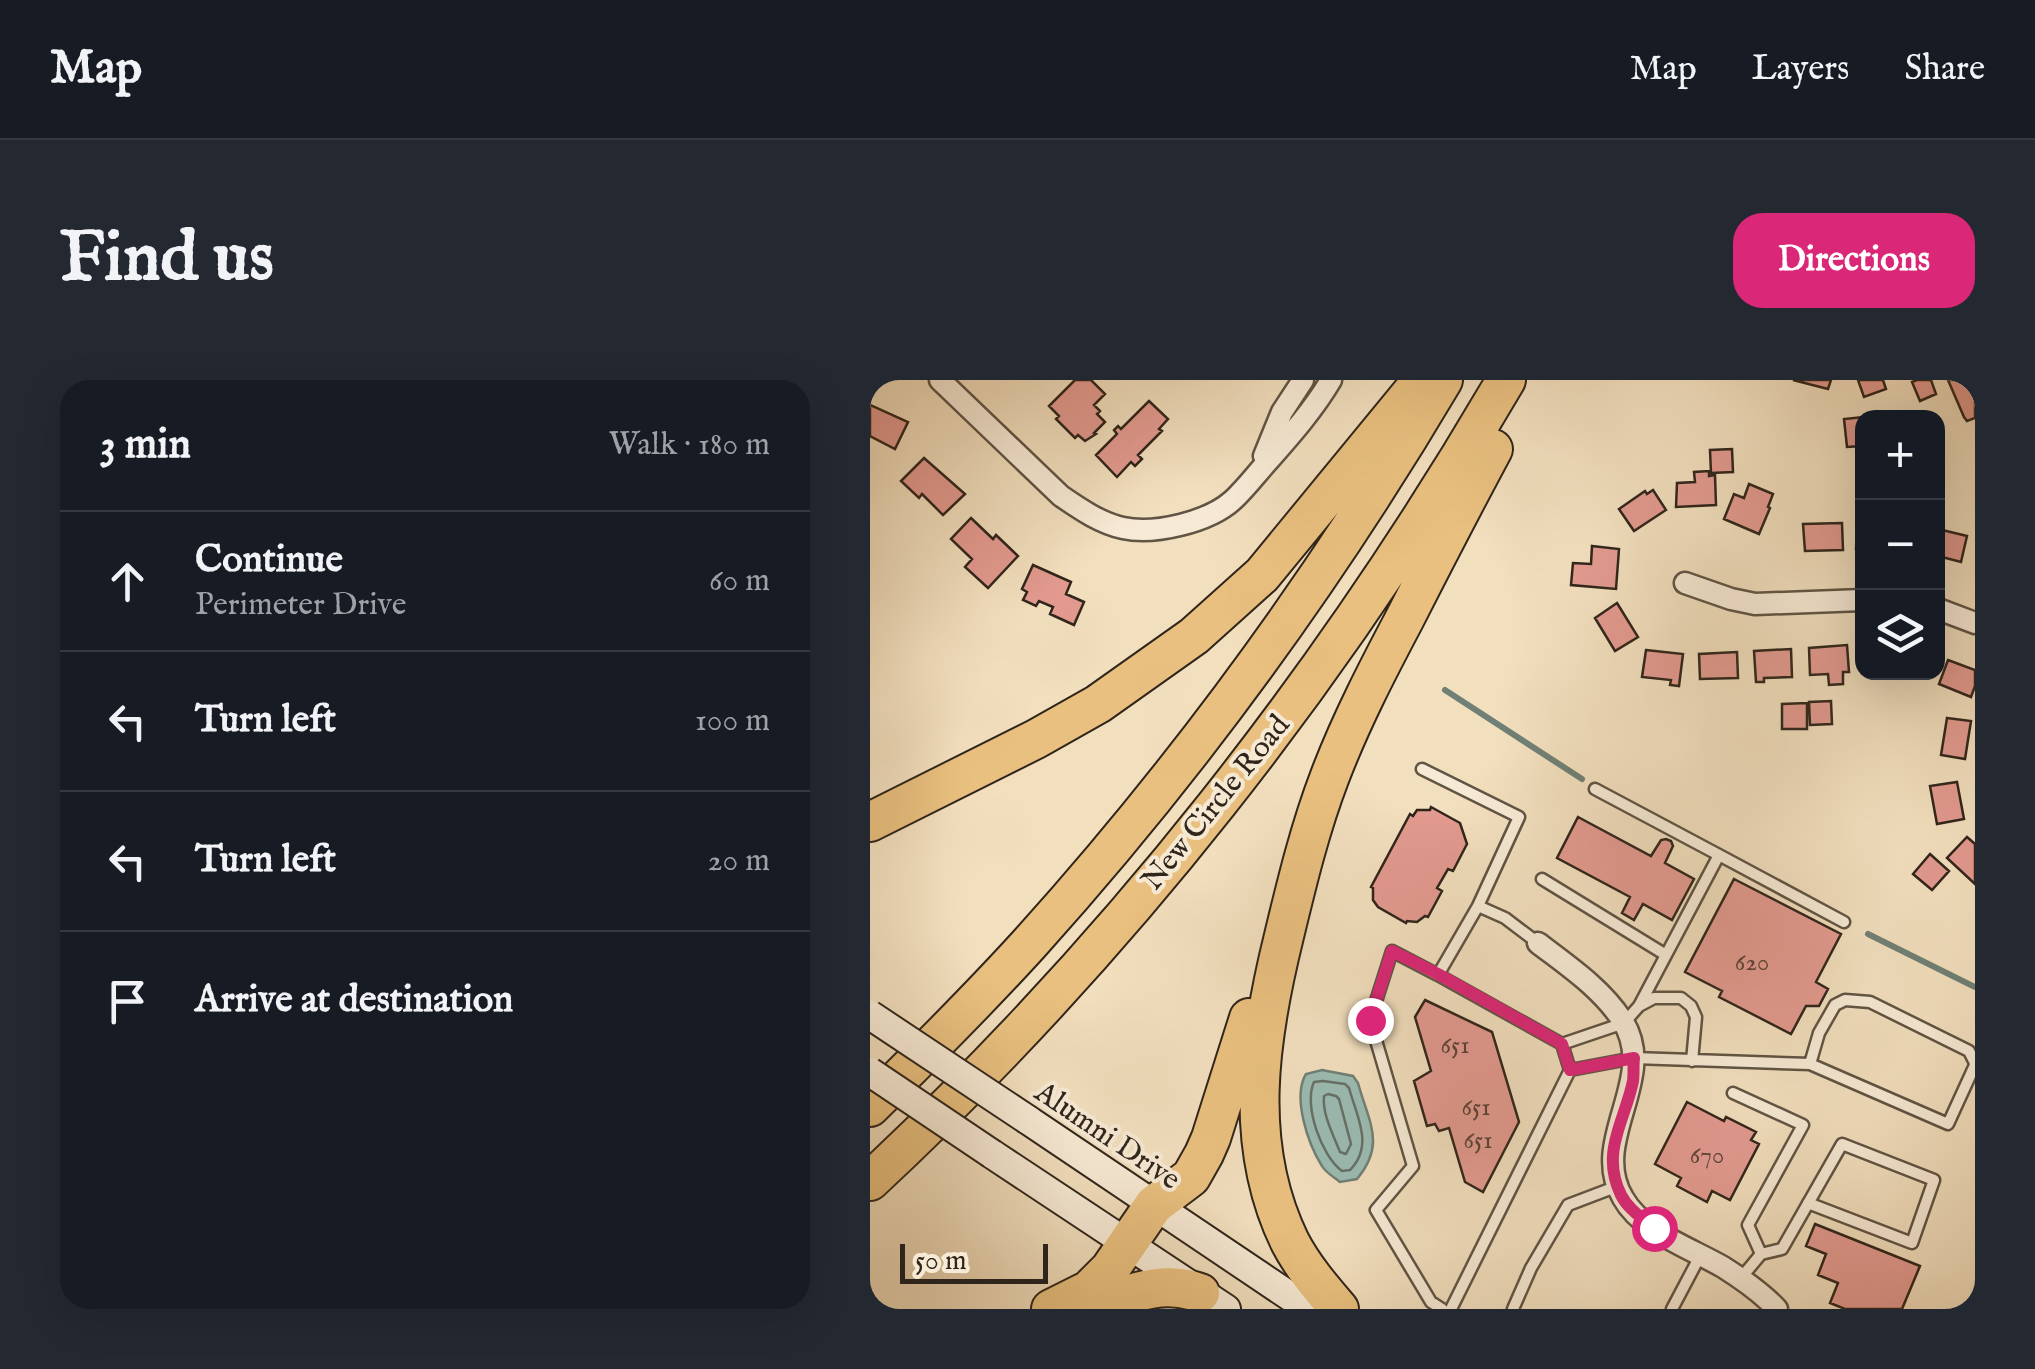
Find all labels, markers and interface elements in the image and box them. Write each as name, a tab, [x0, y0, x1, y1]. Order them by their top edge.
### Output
text: Map	[50, 39, 142, 99]
text: Map	[1630, 47, 1697, 92]
text: Layers	[1752, 47, 1849, 92]
text: Share	[1904, 47, 1985, 92]
button: Directions	[1733, 213, 1975, 308]
text: Find us	[60, 216, 274, 304]
map controls	[1855, 410, 1945, 680]
button: +	[1855, 410, 1945, 500]
text: 3 min	[100, 419, 191, 472]
text: Walk · 180 m	[609, 425, 770, 466]
button: −	[1855, 500, 1945, 590]
text: Continue	[195, 537, 343, 585]
icon: ahead	[100, 554, 155, 609]
text: 60 m	[709, 561, 770, 602]
text: Perimeter Drive	[195, 585, 406, 626]
button: layers	[1855, 590, 1945, 680]
icon: left	[100, 694, 155, 749]
text: Turn left	[195, 697, 336, 745]
text: 100 m	[695, 701, 770, 742]
street label: New Circle Road	[1134, 707, 1299, 899]
icon: left	[100, 834, 155, 889]
text: Turn left	[195, 837, 336, 885]
text: 20 m	[708, 841, 770, 882]
house number: 620	[1735, 947, 1769, 979]
icon: arrive	[100, 974, 155, 1029]
text: Arrive at destination	[195, 977, 513, 1025]
route end	[1348, 998, 1394, 1044]
house number: 651	[1441, 1030, 1469, 1062]
street label: Alumni Drive	[1026, 1074, 1187, 1199]
house number: 651	[1462, 1092, 1490, 1124]
house number: 651	[1464, 1125, 1492, 1157]
house number: 670	[1690, 1140, 1724, 1172]
route start	[1632, 1206, 1678, 1252]
scale bar	[900, 1239, 1048, 1284]
text: 50 m	[915, 1244, 967, 1279]

